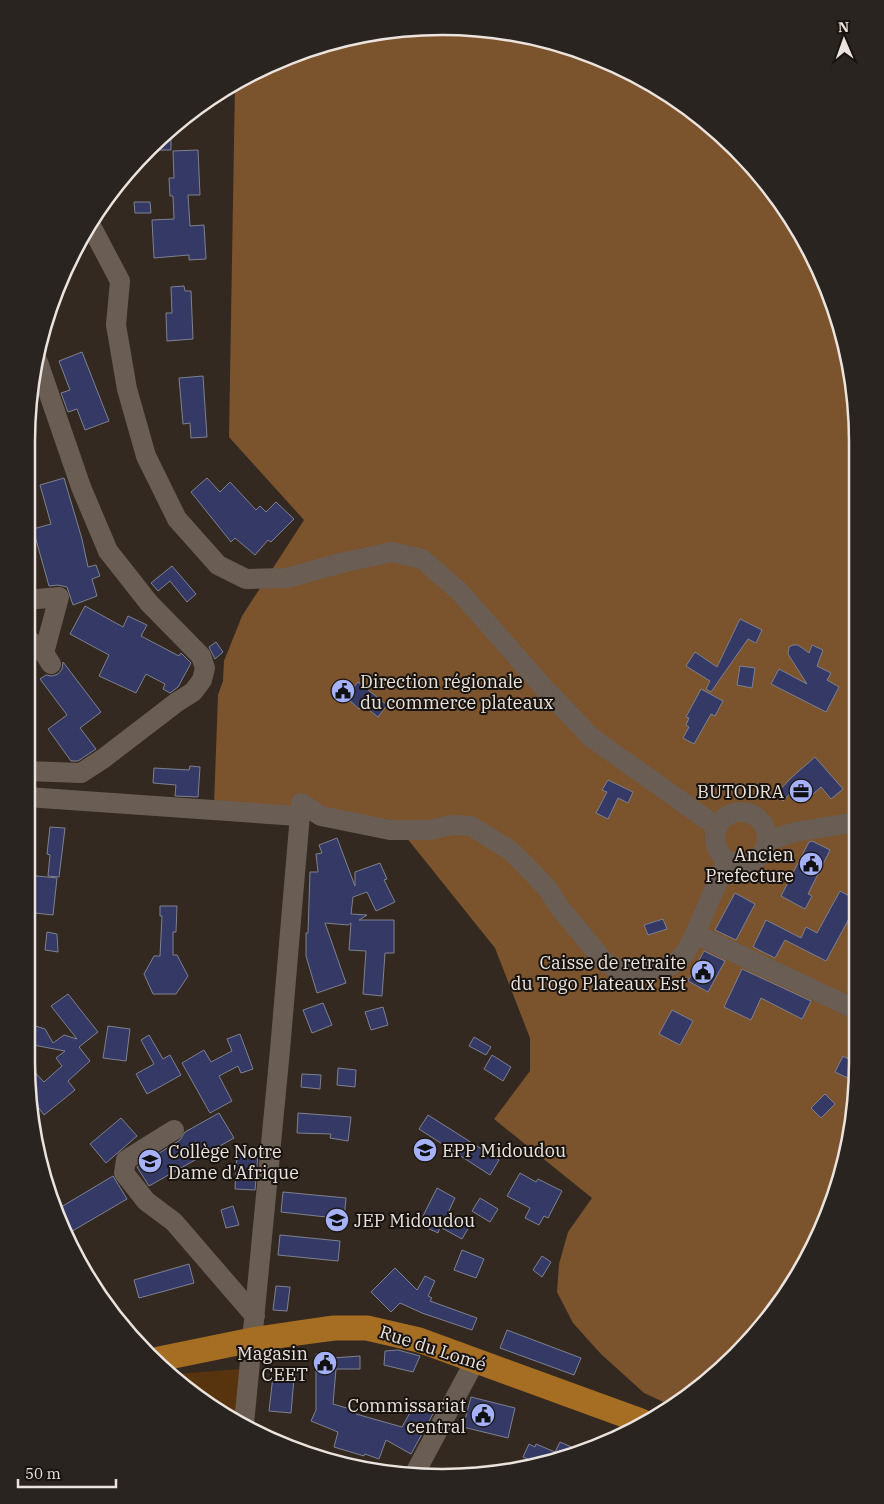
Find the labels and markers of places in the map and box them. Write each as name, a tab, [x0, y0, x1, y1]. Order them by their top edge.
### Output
place label: Direction régionale du commerce plateaux	[360, 670, 554, 714]
public building icon: Direction régionale du commerce plateaux	[330, 678, 356, 704]
office icon: BUTODRA	[788, 778, 814, 804]
place label: BUTODRA	[697, 780, 785, 803]
place label: Ancien Prefecture	[705, 843, 794, 887]
public building icon: Ancien Prefecture	[798, 851, 824, 877]
place label: Caisse de retraite du Togo Plateaux Est	[510, 951, 686, 995]
public building icon: Caisse de retraite du Togo Plateaux Est	[690, 959, 716, 985]
school or university icon: EPP Midoudou	[412, 1137, 438, 1163]
place label: EPP Midoudou	[442, 1139, 566, 1162]
place label: Collège Notre Dame d'Afrique	[168, 1140, 299, 1184]
school or university icon: Collège Notre Dame d'Afrique	[137, 1148, 163, 1174]
school or university icon: JEP Midoudou	[324, 1207, 350, 1233]
place label: JEP Midoudou	[354, 1209, 475, 1232]
place label: Magasin CEET	[237, 1342, 308, 1386]
public building icon: Magasin CEET	[312, 1350, 338, 1376]
place label: Commissariat central	[347, 1394, 466, 1438]
public building icon: Commissariat central	[470, 1402, 496, 1428]

